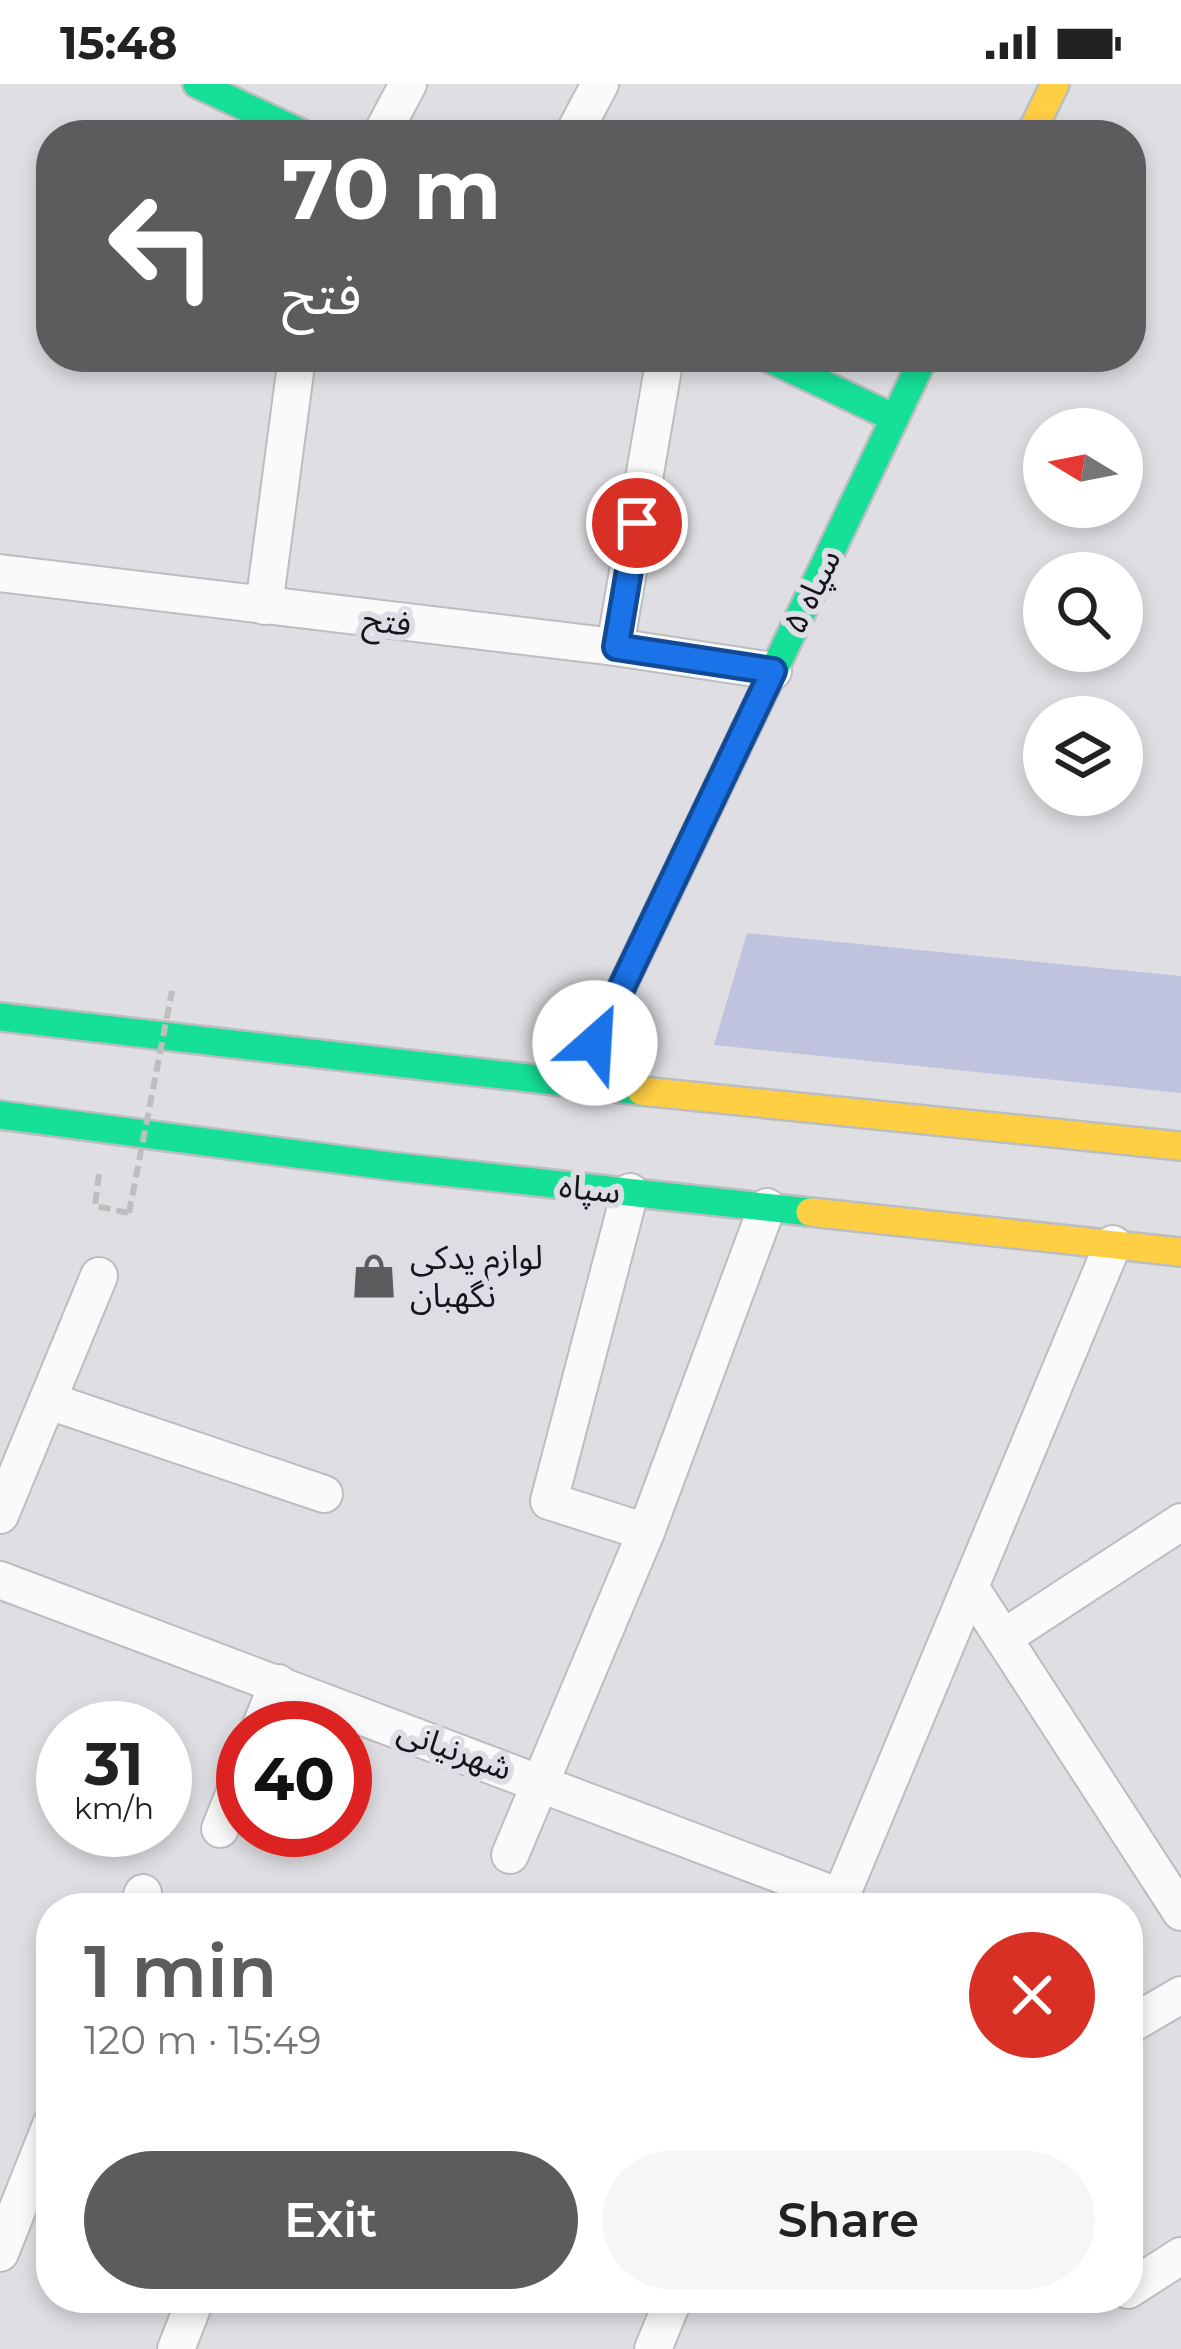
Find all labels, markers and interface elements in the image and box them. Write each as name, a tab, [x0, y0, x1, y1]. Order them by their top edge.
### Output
text: 15:48	[60, 15, 177, 70]
text: 70 m	[282, 138, 501, 240]
icon: left	[84, 168, 240, 324]
text: فتح	[282, 262, 361, 328]
north arrow	[1023, 408, 1143, 528]
map controls	[1023, 408, 1143, 816]
pin	[586, 472, 688, 574]
icon: arrive	[604, 490, 670, 556]
street label: سپاه ۵	[774, 542, 850, 641]
button: search	[1023, 552, 1143, 672]
street label: فتح	[360, 598, 413, 649]
button: layers	[1023, 696, 1143, 816]
position arrow	[532, 980, 658, 1106]
street label: سپاه	[557, 1165, 623, 1213]
place label: لوازم یدکی نگهبان	[410, 1237, 543, 1315]
shop icon: لوازم یدکی نگهبان	[349, 1251, 399, 1301]
speed limit sign: 40	[216, 1701, 372, 1857]
street label: شهرنیانی	[392, 1710, 518, 1788]
text: 31	[84, 1727, 144, 1800]
text: km/h	[74, 1790, 154, 1827]
text: 1 min	[84, 1927, 277, 2015]
button: close	[969, 1932, 1095, 2058]
text: 120 m · 15:49	[84, 2016, 321, 2064]
button: Exit	[84, 2151, 578, 2289]
button: Share	[602, 2151, 1095, 2289]

